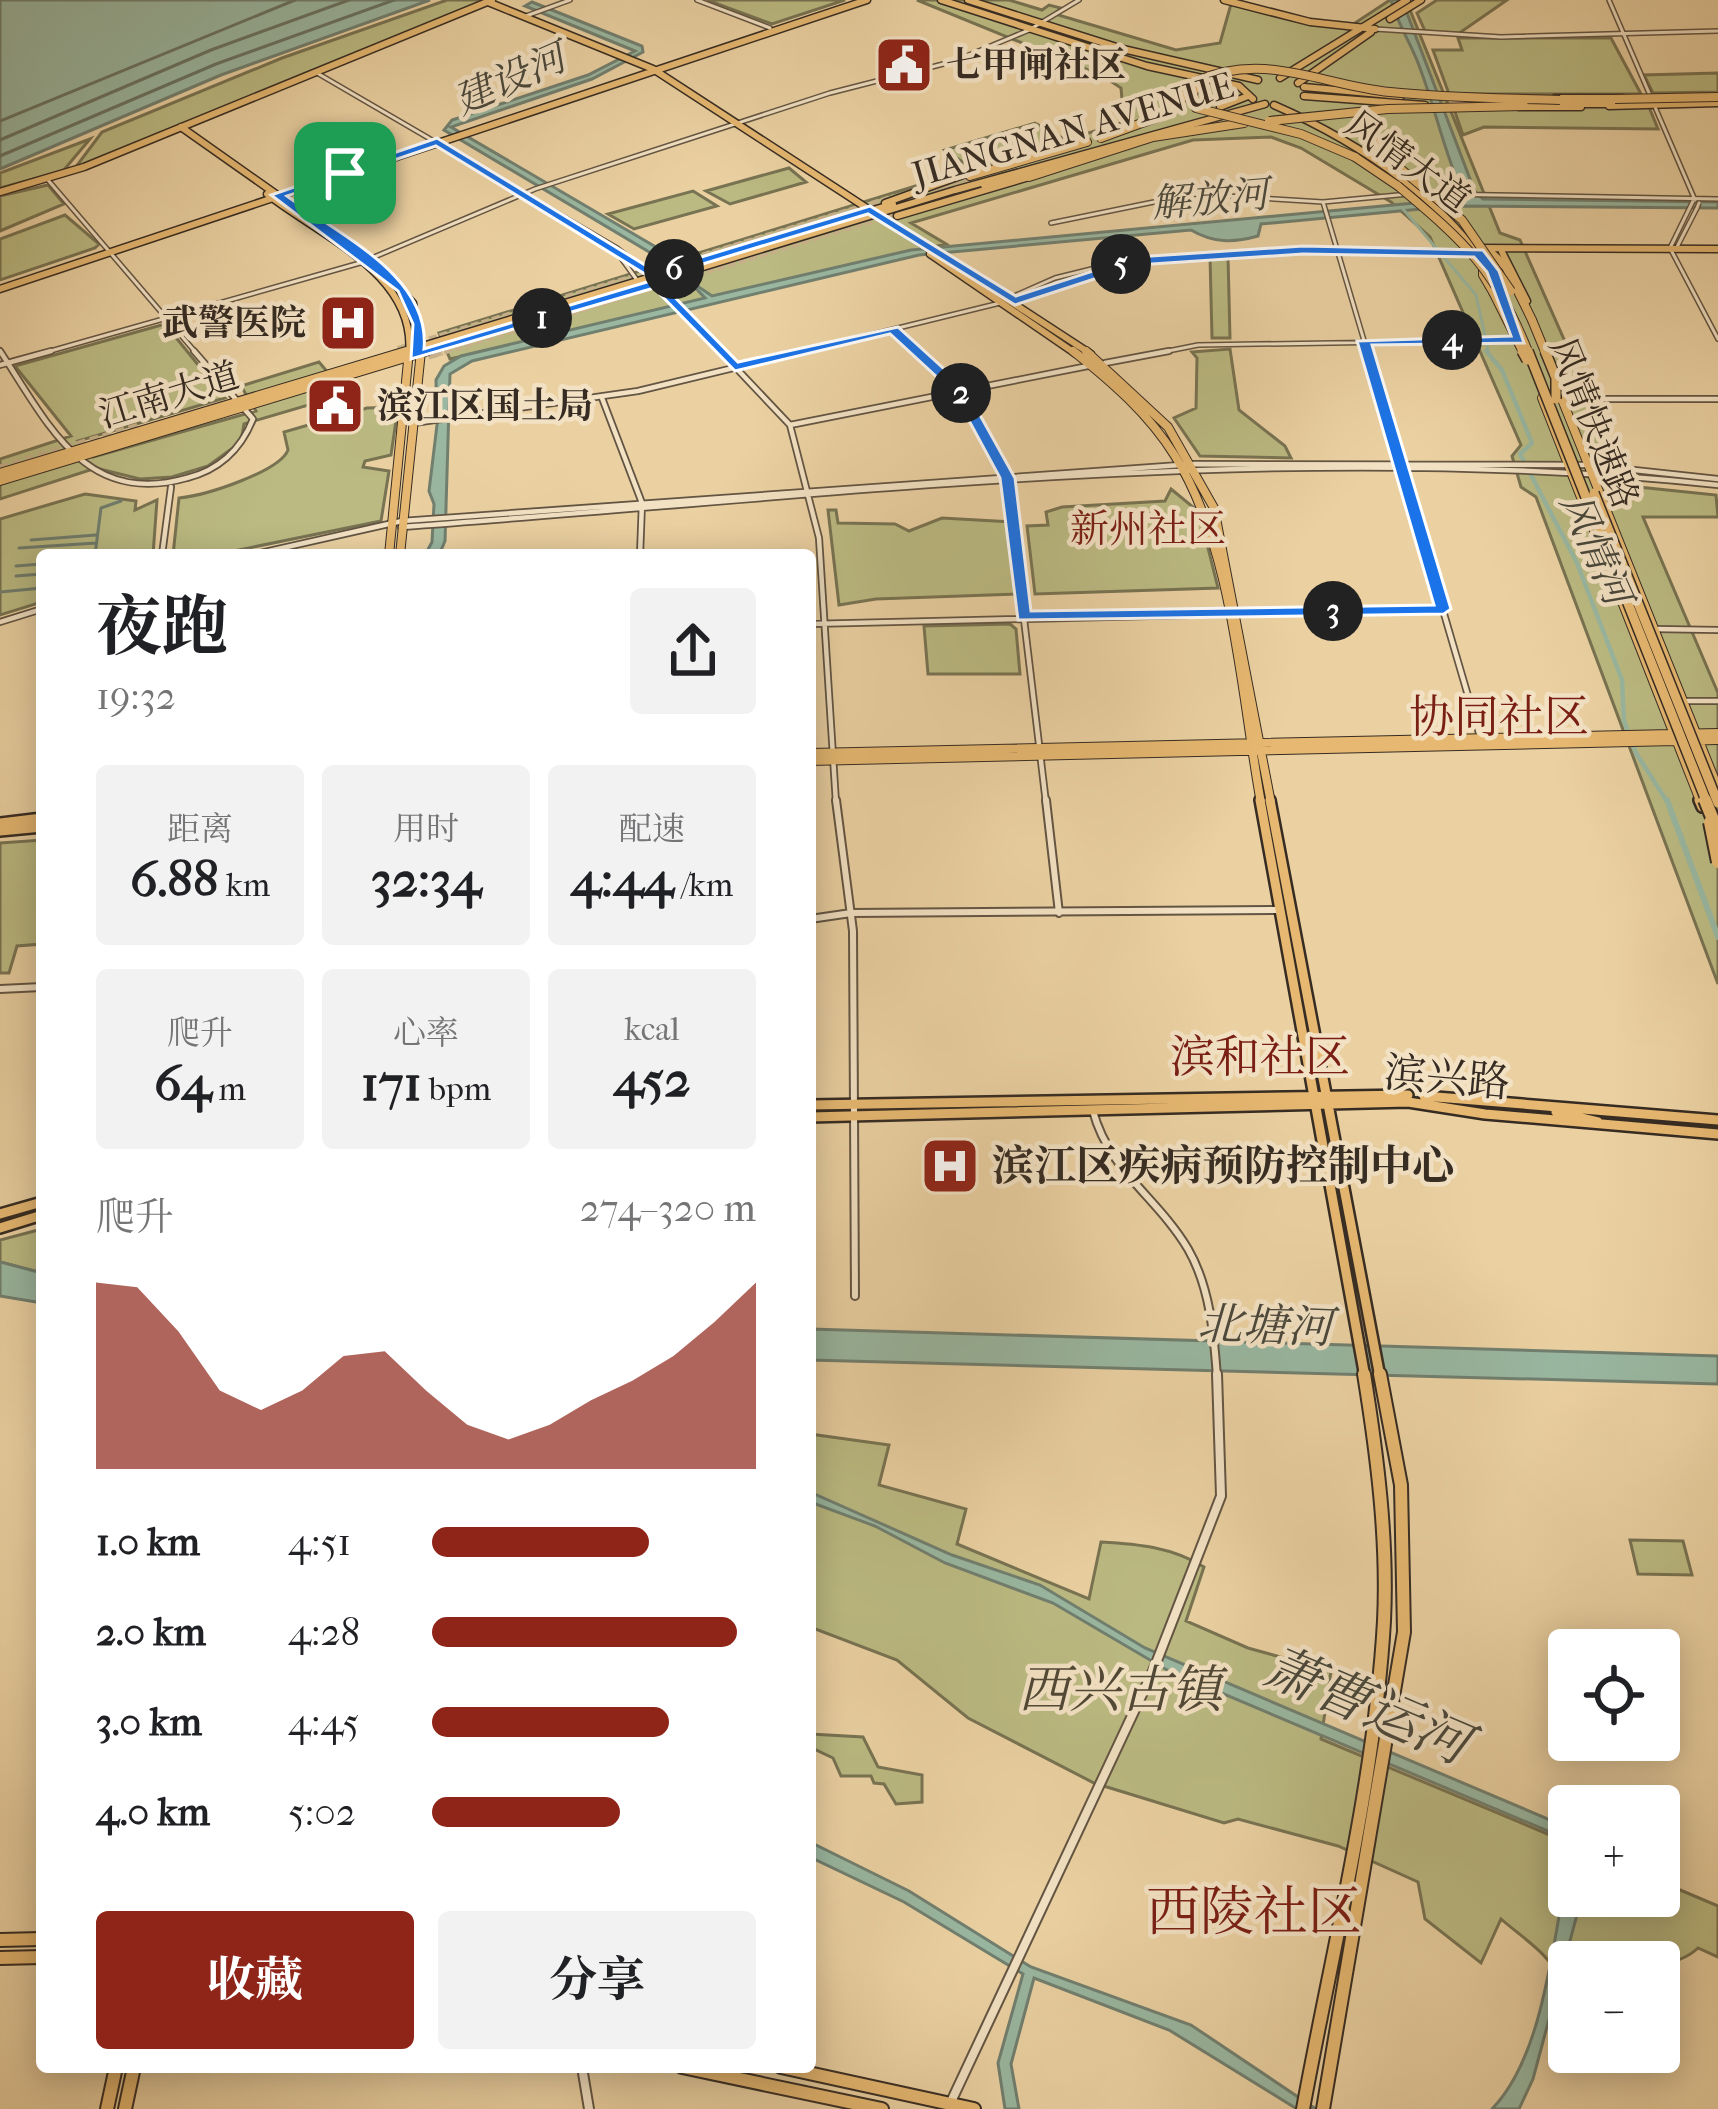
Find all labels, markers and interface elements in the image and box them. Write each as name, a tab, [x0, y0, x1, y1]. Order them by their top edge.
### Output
water label: 建设河	[447, 32, 578, 124]
public building icon: 七甲闸社区	[873, 34, 935, 96]
place label: 七甲闸社区	[946, 44, 1126, 86]
street label: JIANGNAN AVENUE	[905, 64, 1238, 197]
street label: 风情大道	[1337, 103, 1479, 221]
pin	[294, 122, 396, 224]
icon: arrive	[312, 140, 378, 206]
water label: 解放河	[1150, 170, 1276, 227]
pin: 5	[1091, 234, 1151, 294]
pin: 6	[644, 239, 704, 299]
text: 5	[1114, 244, 1128, 283]
text: 6	[665, 249, 683, 288]
pin: 1	[512, 288, 572, 348]
hospital icon: 武警医院	[317, 292, 379, 354]
text: 1	[536, 298, 548, 337]
place label: 武警医院	[162, 302, 306, 344]
pin: 4	[1422, 310, 1482, 370]
text: 4	[1442, 320, 1462, 359]
street label: 风情快速路	[1541, 332, 1647, 514]
street label: 江南大道	[94, 354, 244, 436]
pin: 2	[931, 363, 991, 423]
text: 2	[953, 373, 969, 412]
public building icon: 滨江区国土局	[304, 375, 366, 437]
place label: 滨江区国土局	[377, 385, 593, 427]
water label: 风情河	[1551, 486, 1643, 617]
district label: 新州社区	[1070, 506, 1226, 552]
pin: 3	[1303, 581, 1363, 641]
button: share	[630, 588, 756, 714]
text: 夜跑	[96, 589, 228, 666]
text: 3	[1326, 591, 1340, 630]
text: 19:32	[96, 673, 176, 719]
district label: 协同社区	[1409, 691, 1589, 744]
text: 距离	[167, 810, 233, 849]
text: 用时	[393, 810, 459, 849]
text: 配速	[619, 810, 685, 849]
text: 6.88	[130, 849, 219, 909]
text: 32:34	[371, 849, 481, 909]
text: 4:44	[571, 849, 674, 909]
text: km	[219, 866, 270, 905]
text: /km	[674, 866, 733, 905]
text: kcal	[624, 1010, 680, 1049]
text: 爬升	[167, 1014, 233, 1053]
text: 心率	[393, 1014, 459, 1053]
district label: 滨和社区	[1170, 1031, 1350, 1084]
street label: 滨兴路	[1382, 1048, 1512, 1108]
text: 452	[613, 1049, 691, 1109]
text: 64	[154, 1053, 212, 1113]
text: 171	[361, 1053, 422, 1113]
text: m	[212, 1070, 246, 1109]
text: bpm	[422, 1070, 491, 1109]
hospital icon: 滨江区疾病预防控制中心	[919, 1135, 981, 1197]
place label: 滨江区疾病预防控制中心	[992, 1142, 1454, 1191]
text: 274–320 m	[580, 1185, 756, 1231]
text: 爬升	[96, 1194, 174, 1240]
water label: 北塘河	[1197, 1297, 1340, 1355]
text: 1.0 km	[96, 1519, 200, 1565]
text: 4:51	[288, 1519, 351, 1565]
text: 2.0 km	[96, 1609, 206, 1655]
text: 4:28	[288, 1609, 360, 1655]
map controls	[1548, 1629, 1680, 2073]
button: locate	[1548, 1629, 1680, 1761]
water label: 萧曹运河	[1255, 1635, 1487, 1781]
park label: 西兴古镇	[1018, 1660, 1228, 1720]
text: 3.0 km	[96, 1699, 202, 1745]
text: 4:45	[288, 1699, 359, 1745]
button: +	[1548, 1785, 1680, 1917]
text: 4.0 km	[96, 1789, 210, 1835]
text: 5:02	[288, 1789, 356, 1835]
district label: 西陵社区	[1146, 1881, 1362, 1944]
button: 收藏	[96, 1911, 414, 2049]
button: 分享	[438, 1911, 756, 2049]
button: −	[1548, 1941, 1680, 2073]

